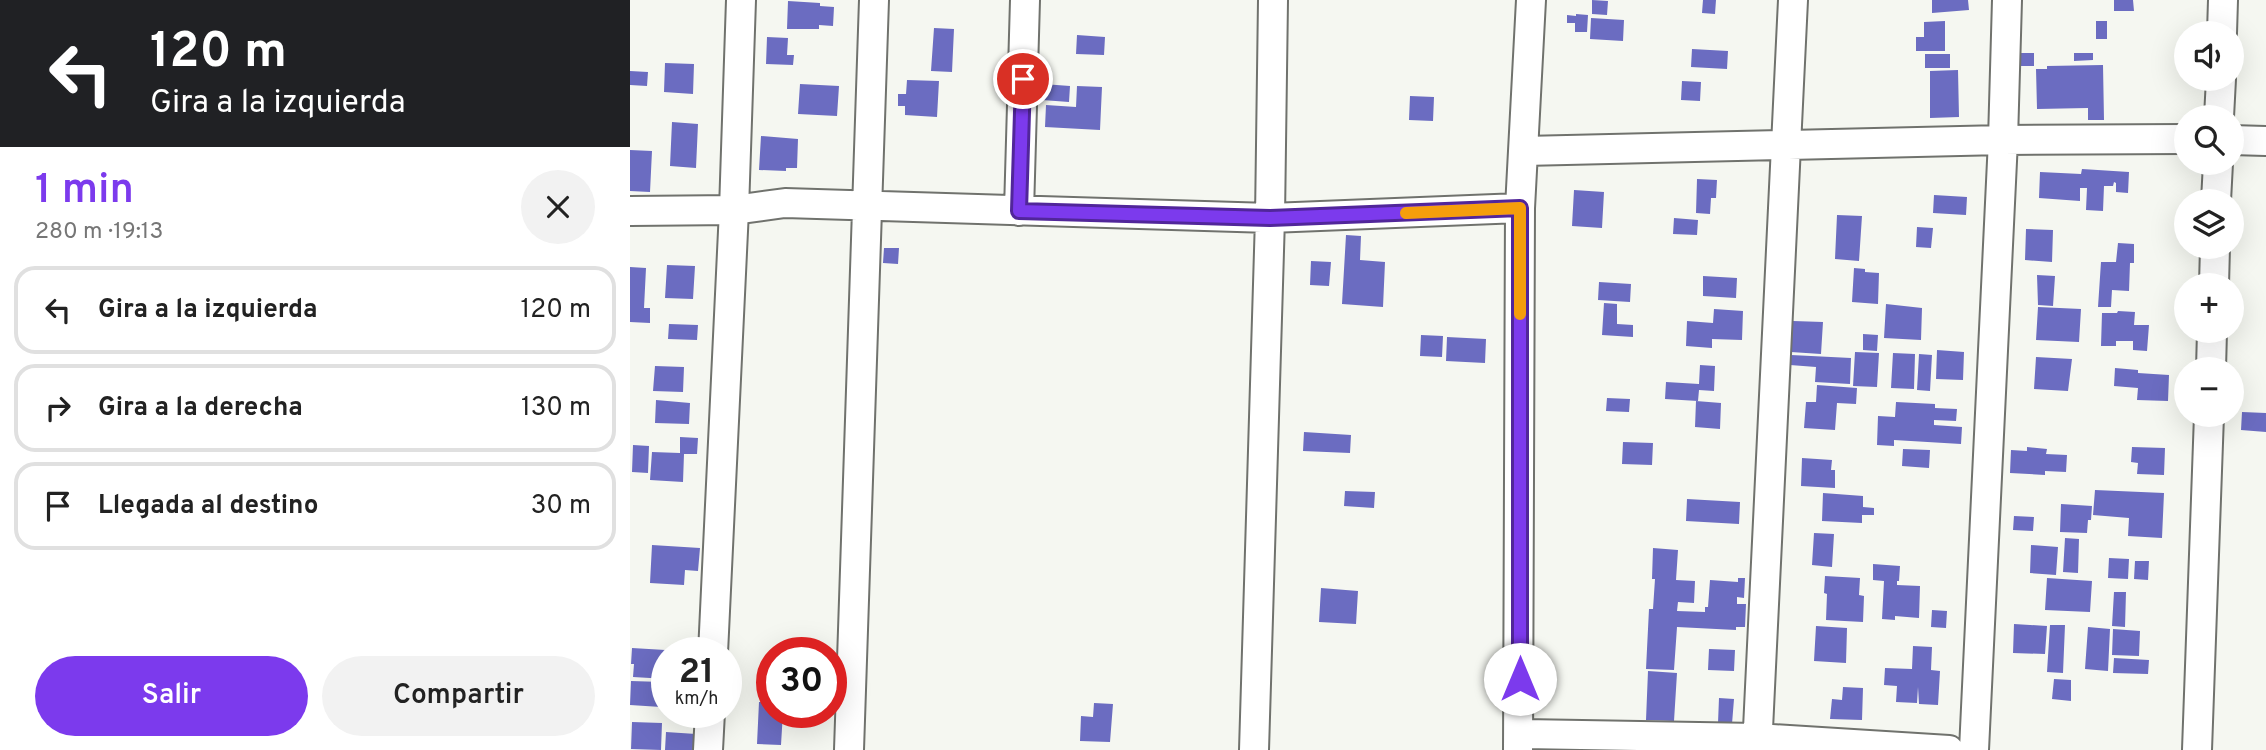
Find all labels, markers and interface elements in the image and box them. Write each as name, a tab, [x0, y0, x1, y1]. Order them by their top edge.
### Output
map controls	[2174, 21, 2244, 427]
button: sound	[2174, 21, 2244, 91]
text: 120 m	[150, 23, 287, 85]
icon: left	[35, 28, 126, 119]
pin	[993, 49, 1053, 109]
icon: arrive	[1004, 60, 1042, 98]
text: Gira a la izquierda	[150, 84, 406, 124]
button: search	[2174, 105, 2244, 175]
text: 1 min	[35, 165, 134, 218]
button: close	[521, 170, 595, 244]
button: layers	[2174, 189, 2244, 259]
text: 280 m · 19:13	[35, 218, 163, 247]
button: +	[2174, 273, 2244, 343]
icon: left	[39, 291, 77, 329]
text: Gira a la izquierda	[98, 294, 317, 327]
text: 120 m	[521, 294, 591, 327]
button: −	[2174, 357, 2244, 427]
icon: right	[39, 389, 77, 427]
text: Gira a la derecha	[98, 392, 303, 425]
text: 130 m	[521, 392, 591, 425]
icon: arrive	[39, 487, 77, 525]
text: Llegada al destino	[98, 490, 318, 523]
text: 30 m	[531, 490, 591, 523]
speed limit sign: 30	[756, 637, 847, 728]
position arrow	[1483, 642, 1557, 716]
text: 21	[679, 651, 714, 695]
button: Salir	[35, 656, 308, 736]
button: Compartir	[322, 656, 595, 736]
text: km/h	[675, 688, 718, 711]

